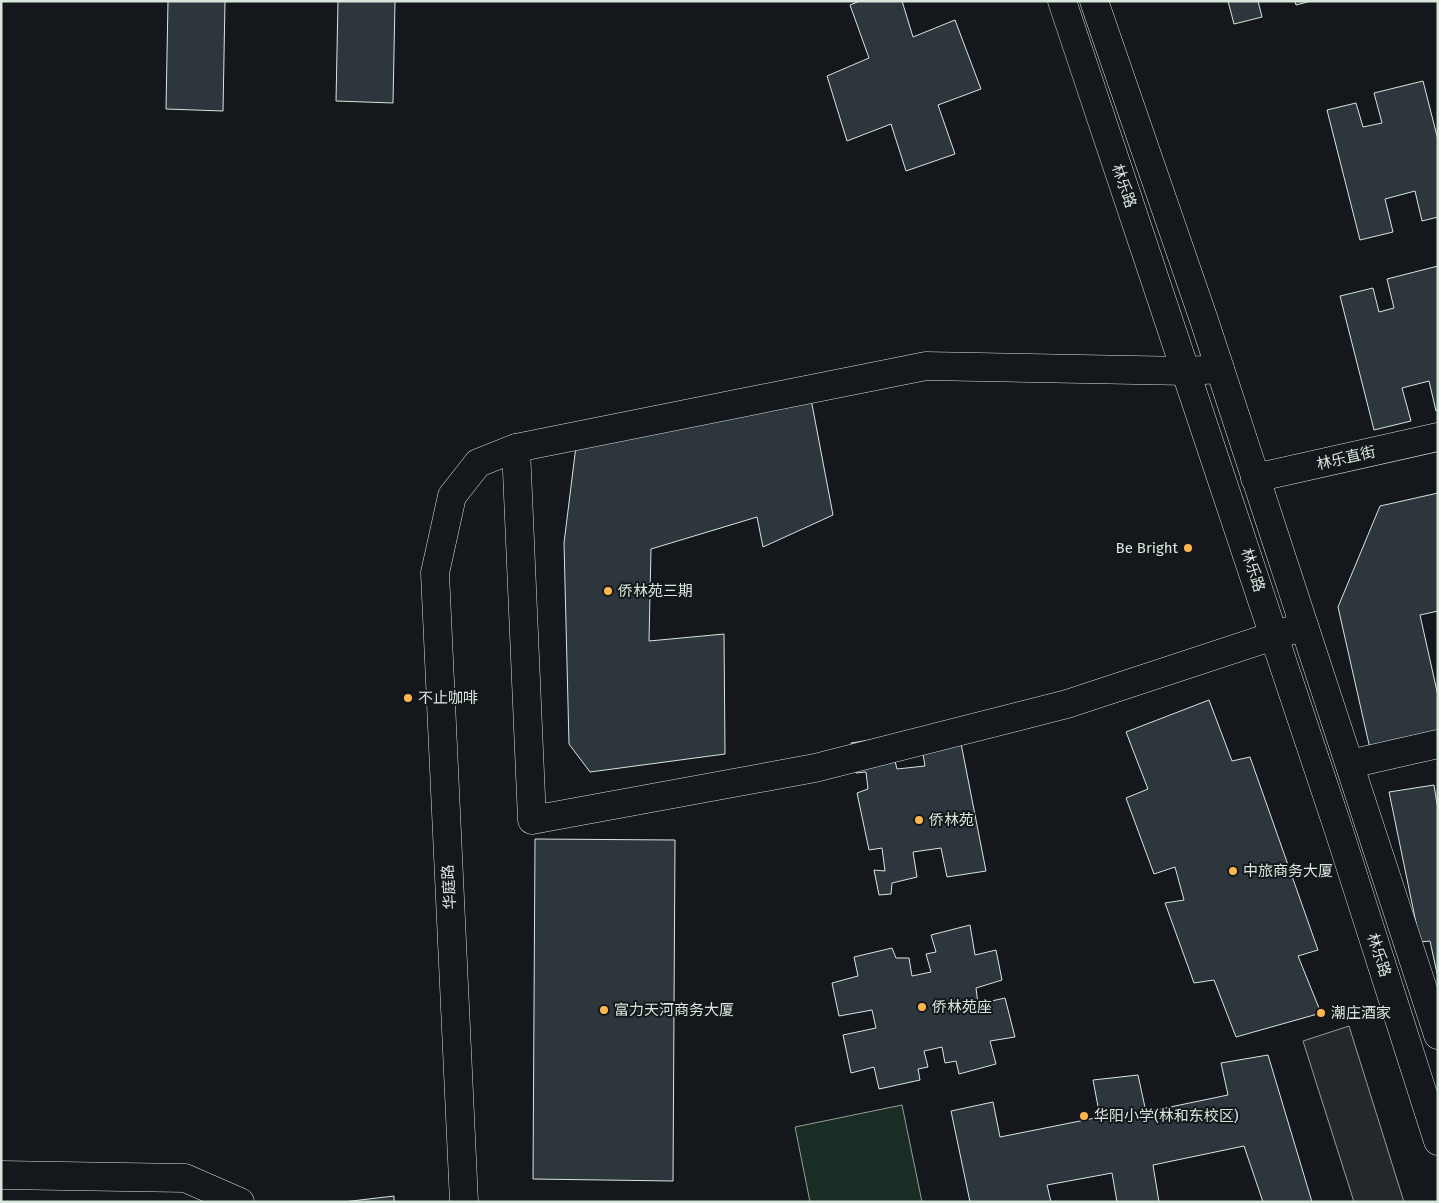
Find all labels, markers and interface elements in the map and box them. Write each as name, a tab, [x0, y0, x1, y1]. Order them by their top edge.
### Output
street label: 林乐路	[1108, 162, 1140, 210]
street label: 林乐直街	[1315, 442, 1377, 474]
place label: Be Bright	[1116, 539, 1179, 557]
marker: Be Bright	[1182, 542, 1194, 554]
street label: 林乐路	[1237, 546, 1269, 594]
place label: 侨林苑三期	[618, 582, 693, 600]
marker: 侨林苑三期	[602, 585, 614, 597]
place label: 不止咖啡	[418, 689, 478, 707]
marker: 不止咖啡	[402, 692, 414, 704]
place label: 侨林苑	[929, 811, 974, 829]
marker: 侨林苑	[913, 814, 925, 826]
place label: 中旅商务大厦	[1243, 862, 1333, 880]
street label: 华庭路	[439, 864, 459, 910]
marker: 中旅商务大厦	[1227, 865, 1239, 877]
street label: 林乐路	[1363, 931, 1395, 979]
place label: 侨林苑座	[932, 998, 992, 1016]
place label: 富力天河商务大厦	[614, 1001, 734, 1019]
marker: 侨林苑座	[916, 1001, 928, 1013]
marker: 富力天河商务大厦	[598, 1004, 610, 1016]
place label: 潮庄酒家	[1331, 1004, 1391, 1022]
marker: 潮庄酒家	[1315, 1007, 1327, 1019]
place label: 华阳小学(林和东校区)	[1094, 1107, 1239, 1125]
marker: 华阳小学(林和东校区)	[1078, 1110, 1090, 1122]

